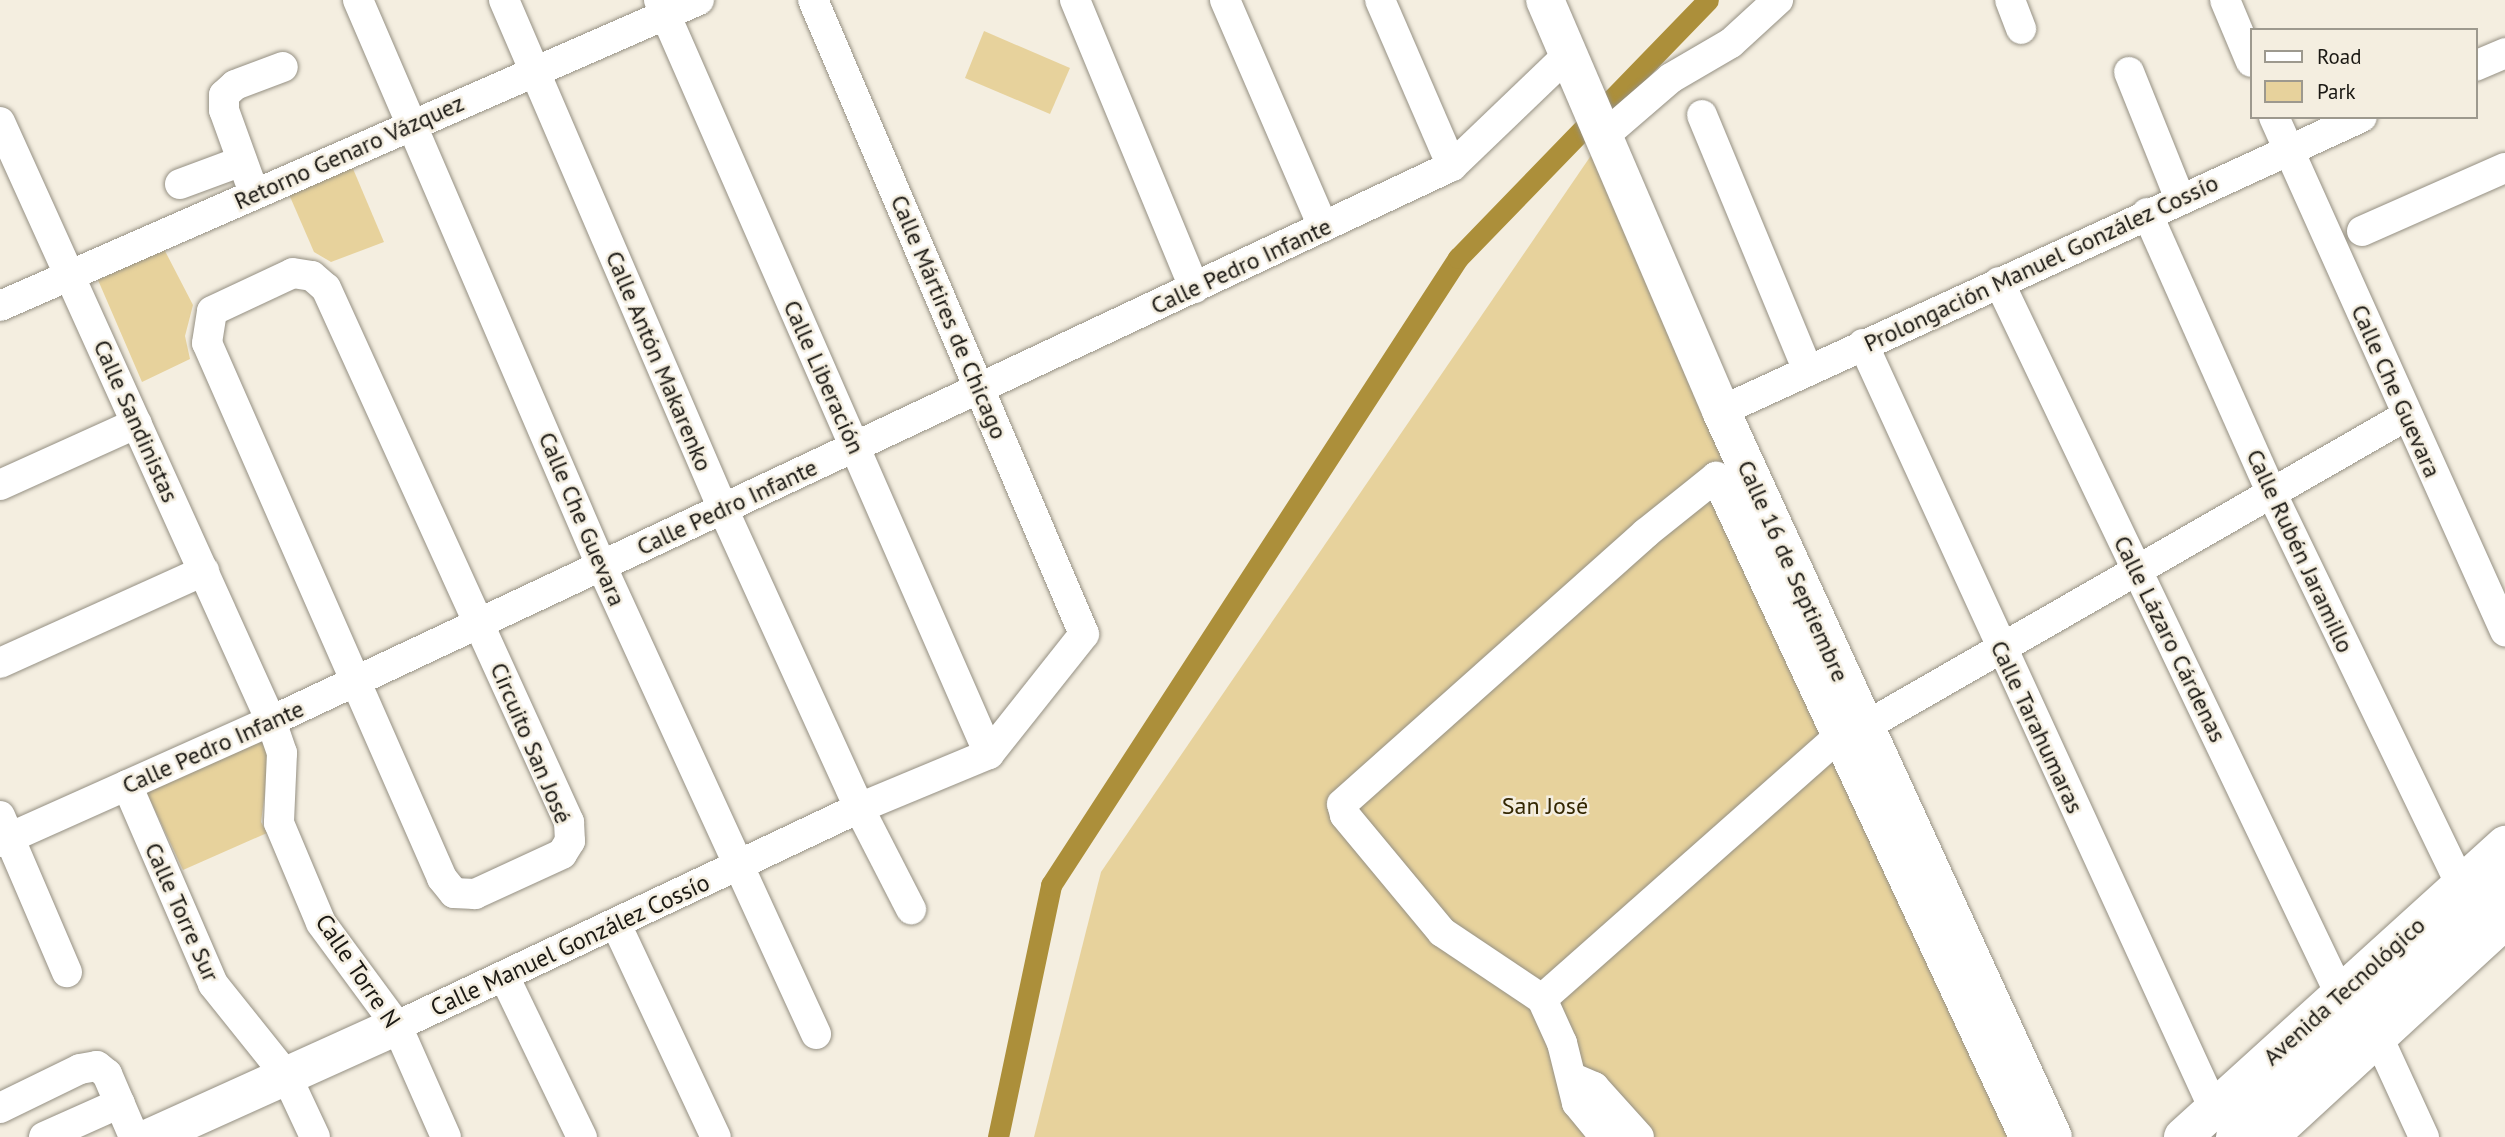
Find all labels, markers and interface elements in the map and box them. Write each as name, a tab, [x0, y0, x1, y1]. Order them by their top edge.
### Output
legend	[2250, 28, 2477, 119]
text: Road	[2317, 43, 2361, 70]
text: Park	[2317, 78, 2356, 105]
street label: Retorno Genaro Vázquez	[229, 88, 469, 216]
street label: Prolongación Manuel González Cossío	[1859, 168, 2223, 358]
street label: Calle Mártires de Chicago	[885, 191, 1013, 443]
street label: Calle Pedro Infante	[1146, 212, 1336, 320]
street label: Calle Antón Makarenko	[599, 246, 719, 476]
street label: Calle Liberación	[777, 296, 871, 458]
street label: Calle Che Guevara	[2345, 300, 2447, 482]
street label: Calle Sandinistas	[87, 335, 185, 507]
street label: Calle Che Guevara	[532, 428, 632, 610]
street label: Calle Rubén Jaramillo	[2240, 445, 2360, 657]
street label: Calle Pedro Infante	[632, 453, 822, 561]
street label: Calle 16 de Septiembre	[1731, 456, 1855, 686]
street label: Calle Lázaro Cárdenas	[2107, 531, 2233, 747]
street label: Calle Tarahumaras	[1984, 636, 2090, 818]
street label: Circuito San José	[484, 658, 578, 828]
street label: Calle Pedro Infante	[118, 694, 308, 800]
park label: San José	[1502, 792, 1588, 820]
street label: Calle Torre Sur	[138, 838, 226, 986]
street label: Calle Manuel González Cossío	[426, 868, 714, 1022]
street label: Calle Torre N	[309, 908, 407, 1034]
street label: Avenida Tecnológico	[2257, 910, 2431, 1072]

